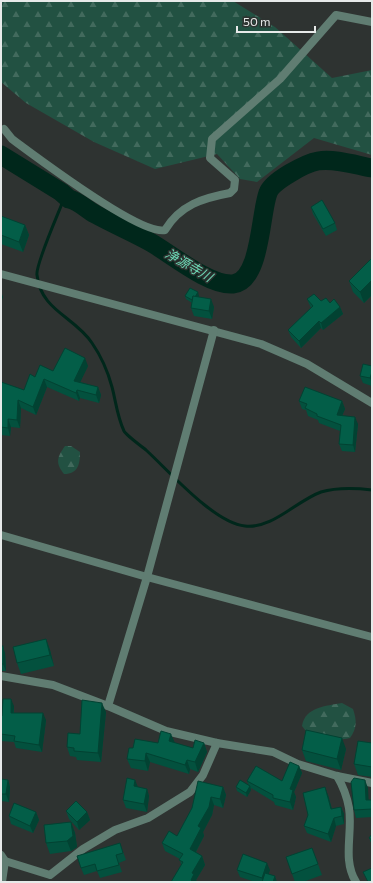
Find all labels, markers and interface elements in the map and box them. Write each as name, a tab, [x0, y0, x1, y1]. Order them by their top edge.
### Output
scale bar	[237, 8, 315, 34]
text: 50 m	[243, 14, 271, 28]
water label: 浄源寺川	[162, 245, 217, 286]

